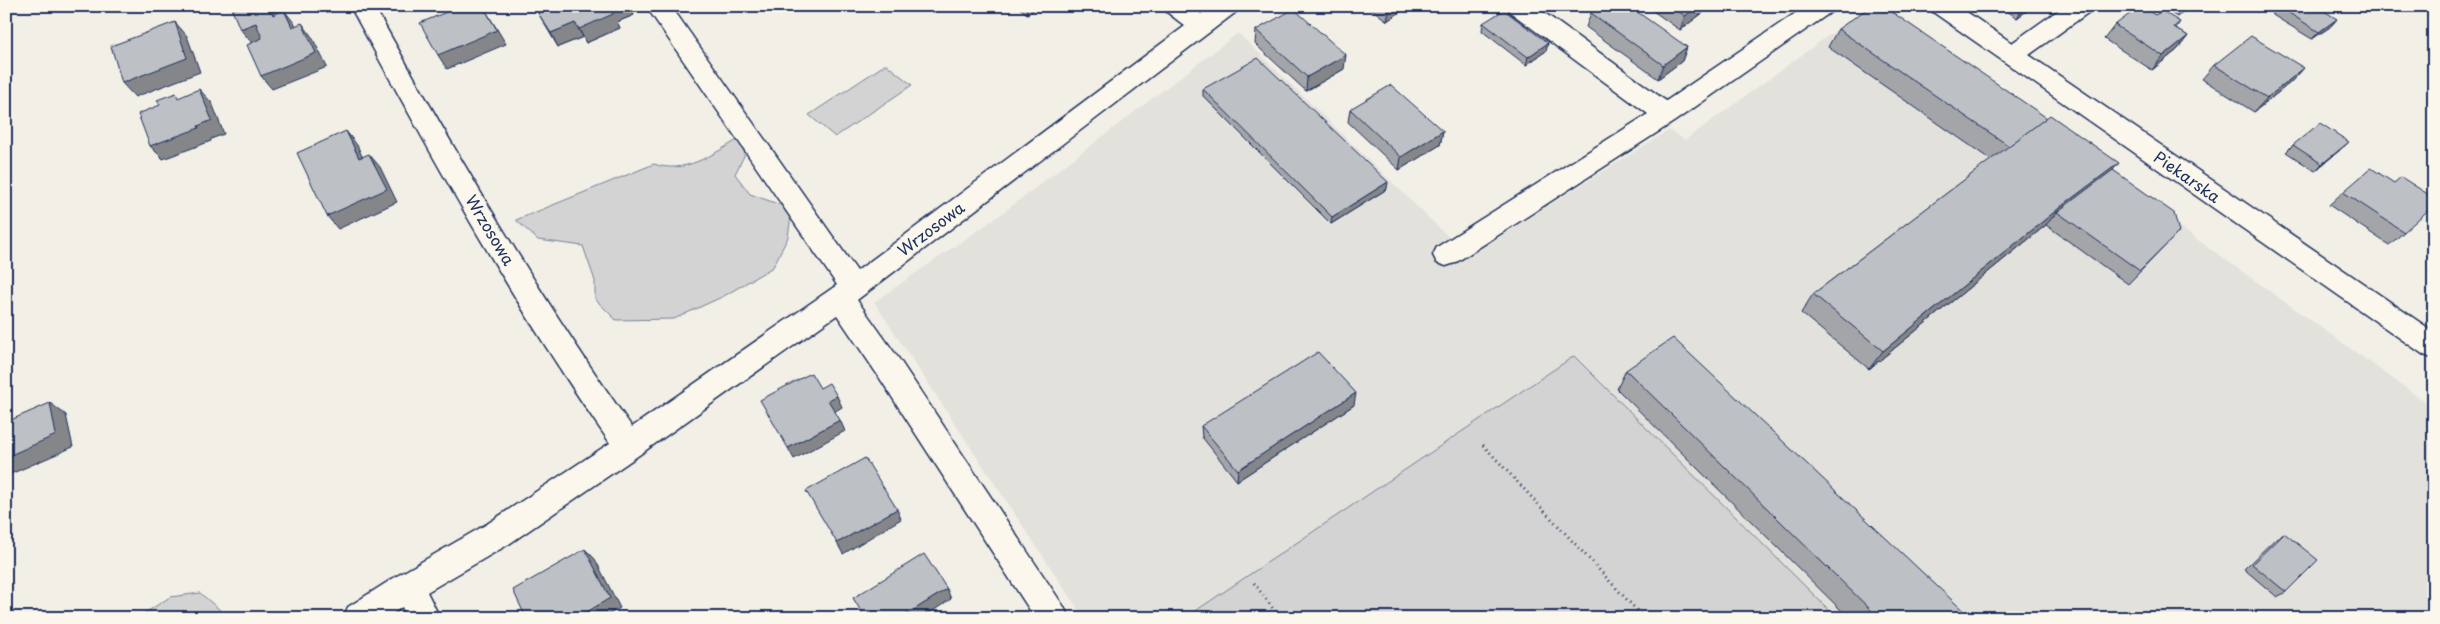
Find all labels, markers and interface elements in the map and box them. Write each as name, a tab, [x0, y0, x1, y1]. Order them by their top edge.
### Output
street label: Piekarska	[2149, 144, 2226, 208]
street label: Wrzosowa	[460, 190, 521, 269]
street label: Wrzosowa	[892, 195, 969, 261]

